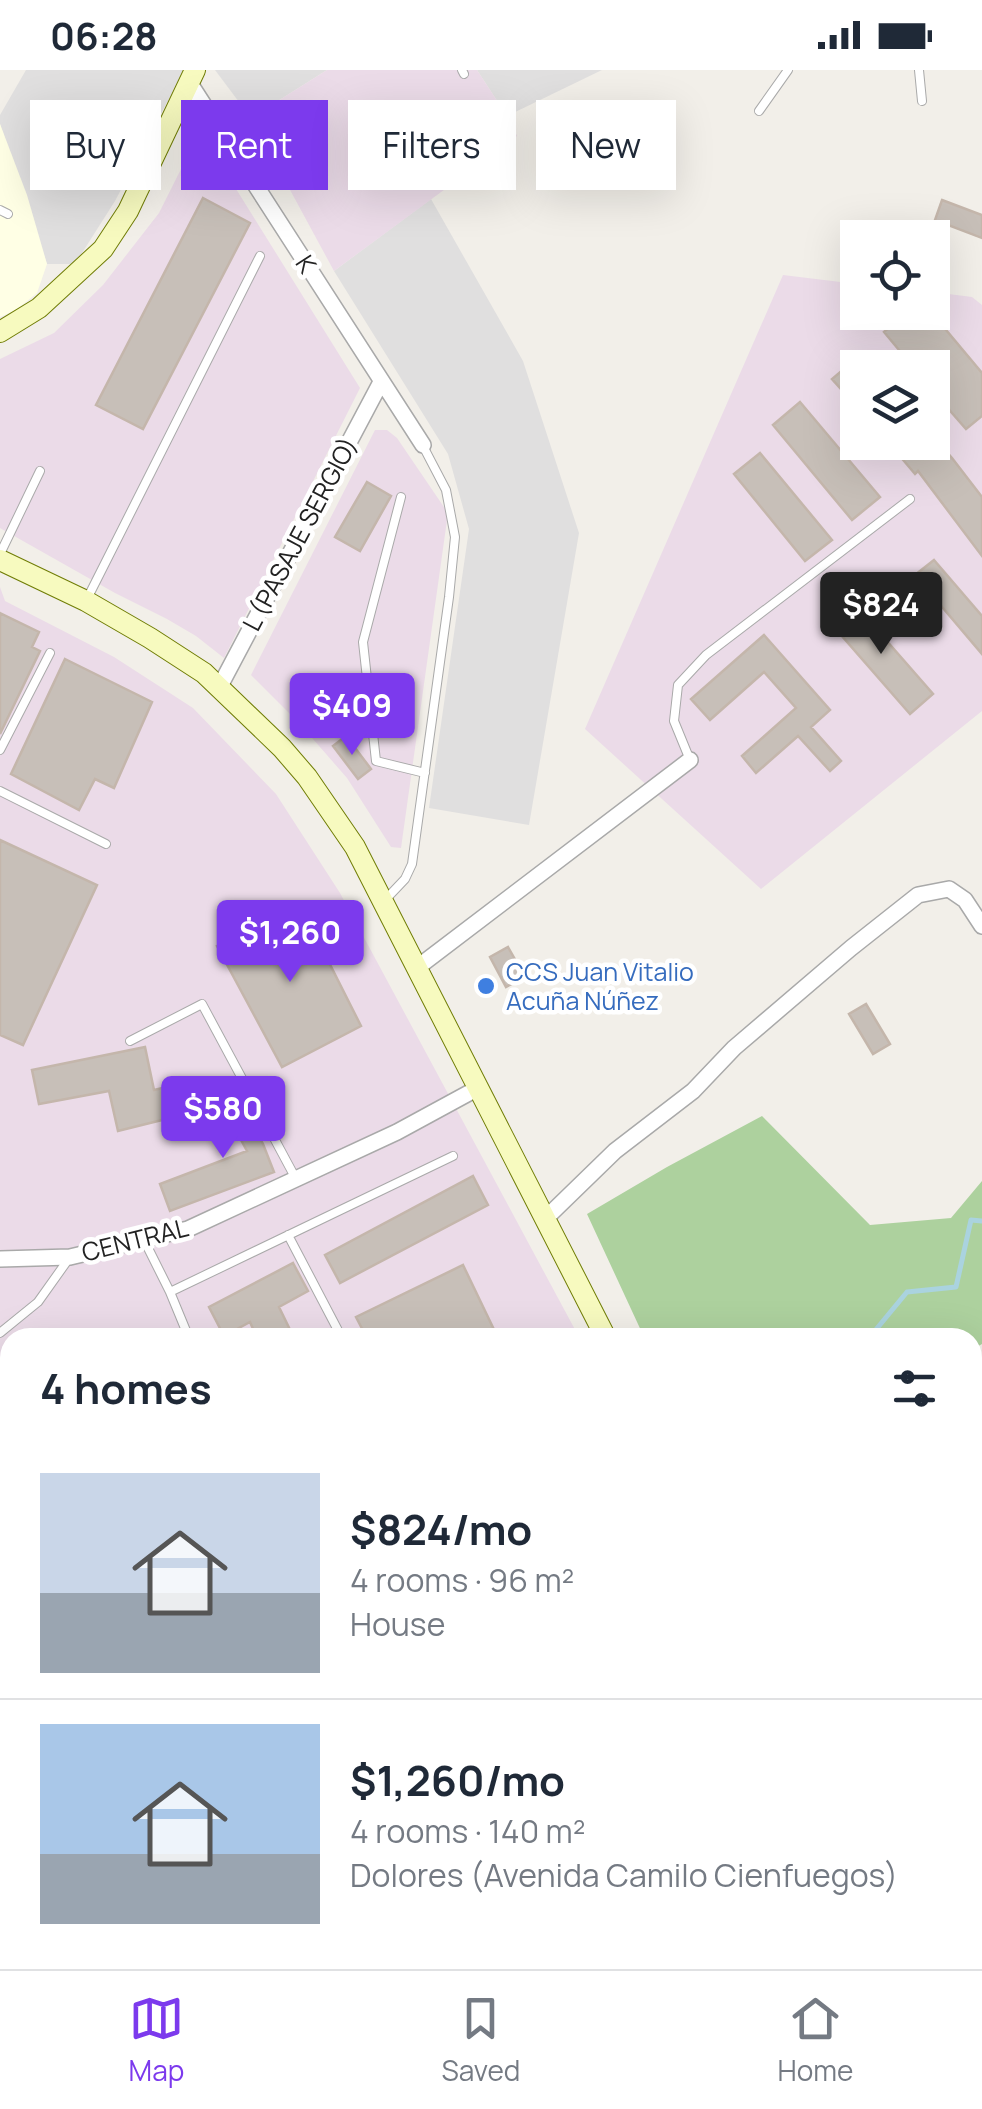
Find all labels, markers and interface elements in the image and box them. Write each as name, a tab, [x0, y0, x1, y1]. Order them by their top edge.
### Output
text: 06:28	[50, 9, 158, 61]
chip: Buy	[30, 100, 161, 190]
chip: Rent	[181, 100, 328, 190]
chip: Filters	[348, 100, 516, 190]
chip: New	[536, 100, 676, 190]
map controls	[840, 220, 950, 460]
button: locate	[840, 220, 950, 330]
street label: K	[288, 248, 325, 280]
button: layers	[840, 350, 950, 460]
street label: L (PASAJE SERGIO)	[234, 431, 365, 637]
pin: $824	[822, 572, 940, 657]
text: $824	[842, 582, 920, 626]
pin: $409	[293, 673, 411, 758]
text: $409	[312, 683, 392, 727]
pin: $1,260	[209, 900, 371, 985]
text: $1,260	[239, 910, 341, 954]
place label: CCS Juan Vitalio Acuña Núñez	[506, 954, 694, 1018]
marker: CCS Juan Vitalio Acuña Núñez	[475, 975, 497, 997]
pin: $580	[164, 1076, 282, 1161]
text: $580	[183, 1086, 263, 1130]
street label: CENTRAL	[78, 1209, 192, 1270]
text: 4 homes	[40, 1359, 212, 1417]
icon: filters	[887, 1361, 942, 1416]
text: $824/mo	[350, 1500, 532, 1558]
icon: home	[120, 1513, 240, 1633]
text: 4 rooms · 96 m²	[350, 1558, 574, 1602]
text: House	[350, 1602, 445, 1646]
text: $1,260/mo	[350, 1751, 565, 1809]
icon: home	[120, 1764, 240, 1884]
text: 4 rooms · 140 m²	[350, 1809, 586, 1853]
text: Dolores (Avenida Camilo Cienfuegos)	[350, 1853, 898, 1897]
tab: Map	[129, 1991, 184, 2089]
tab: Saved	[442, 1991, 520, 2089]
tab: Home	[778, 1991, 853, 2089]

